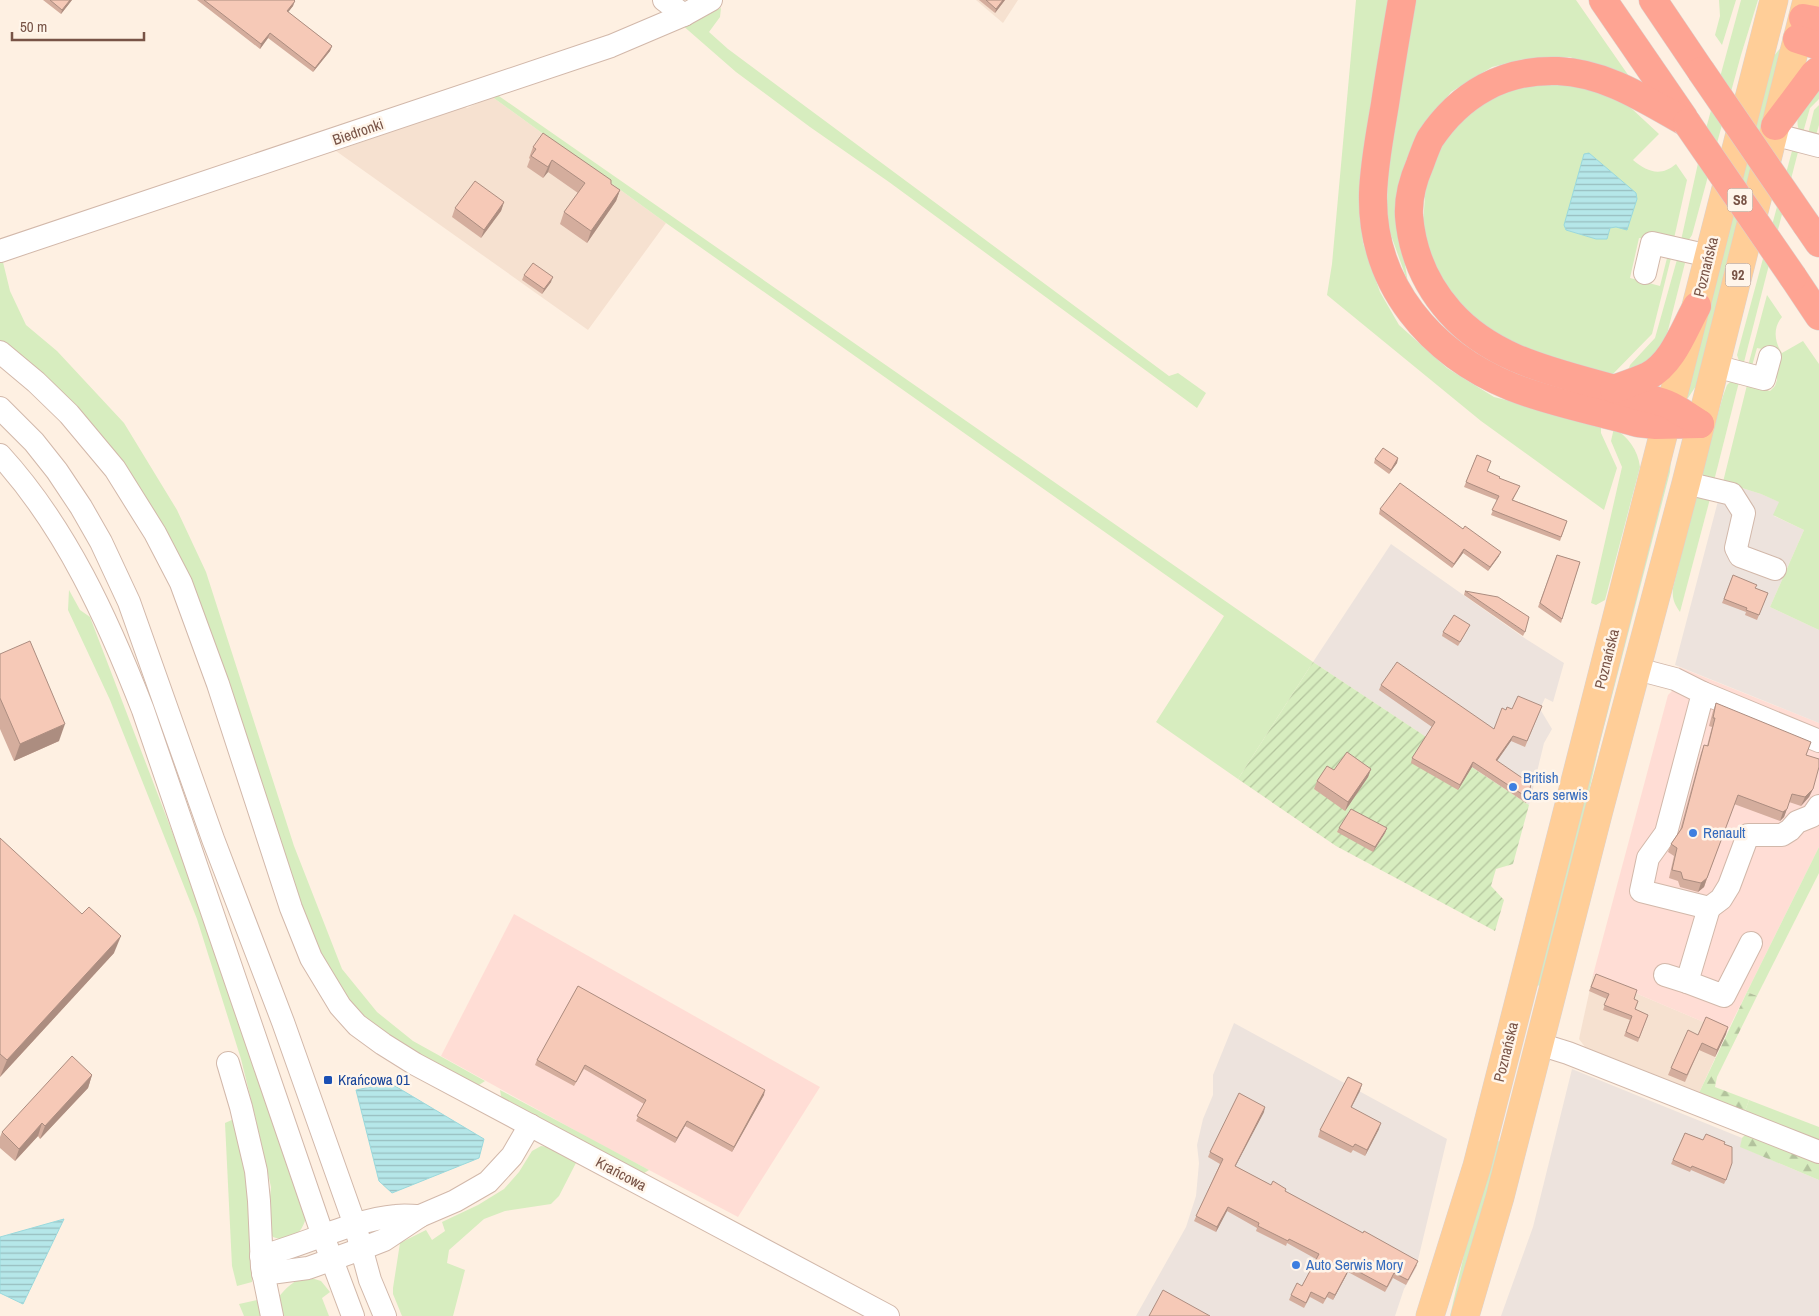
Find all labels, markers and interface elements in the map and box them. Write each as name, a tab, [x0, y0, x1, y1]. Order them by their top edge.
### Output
scale bar	[12, 10, 145, 42]
text: 50 m	[20, 16, 47, 37]
street label: Biedronki	[330, 113, 386, 150]
road number: S8	[1728, 188, 1752, 212]
street label: Poznańska	[1688, 235, 1723, 299]
road number: 92	[1726, 264, 1750, 286]
street label: Poznańska	[1589, 627, 1624, 691]
place label: British Cars serwis	[1523, 767, 1588, 805]
marker: British Cars serwis	[1507, 781, 1519, 793]
place label: Renault	[1703, 822, 1746, 843]
marker: Renault	[1687, 827, 1699, 839]
street label: Poznańska	[1488, 1020, 1523, 1084]
place label: Krańcowa 01	[338, 1069, 410, 1090]
marker: Krańcowa 01	[322, 1074, 334, 1086]
street label: Krańcowa	[592, 1151, 650, 1196]
place label: Auto Serwis Mory	[1305, 1254, 1404, 1275]
marker: Auto Serwis Mory	[1290, 1259, 1302, 1271]

